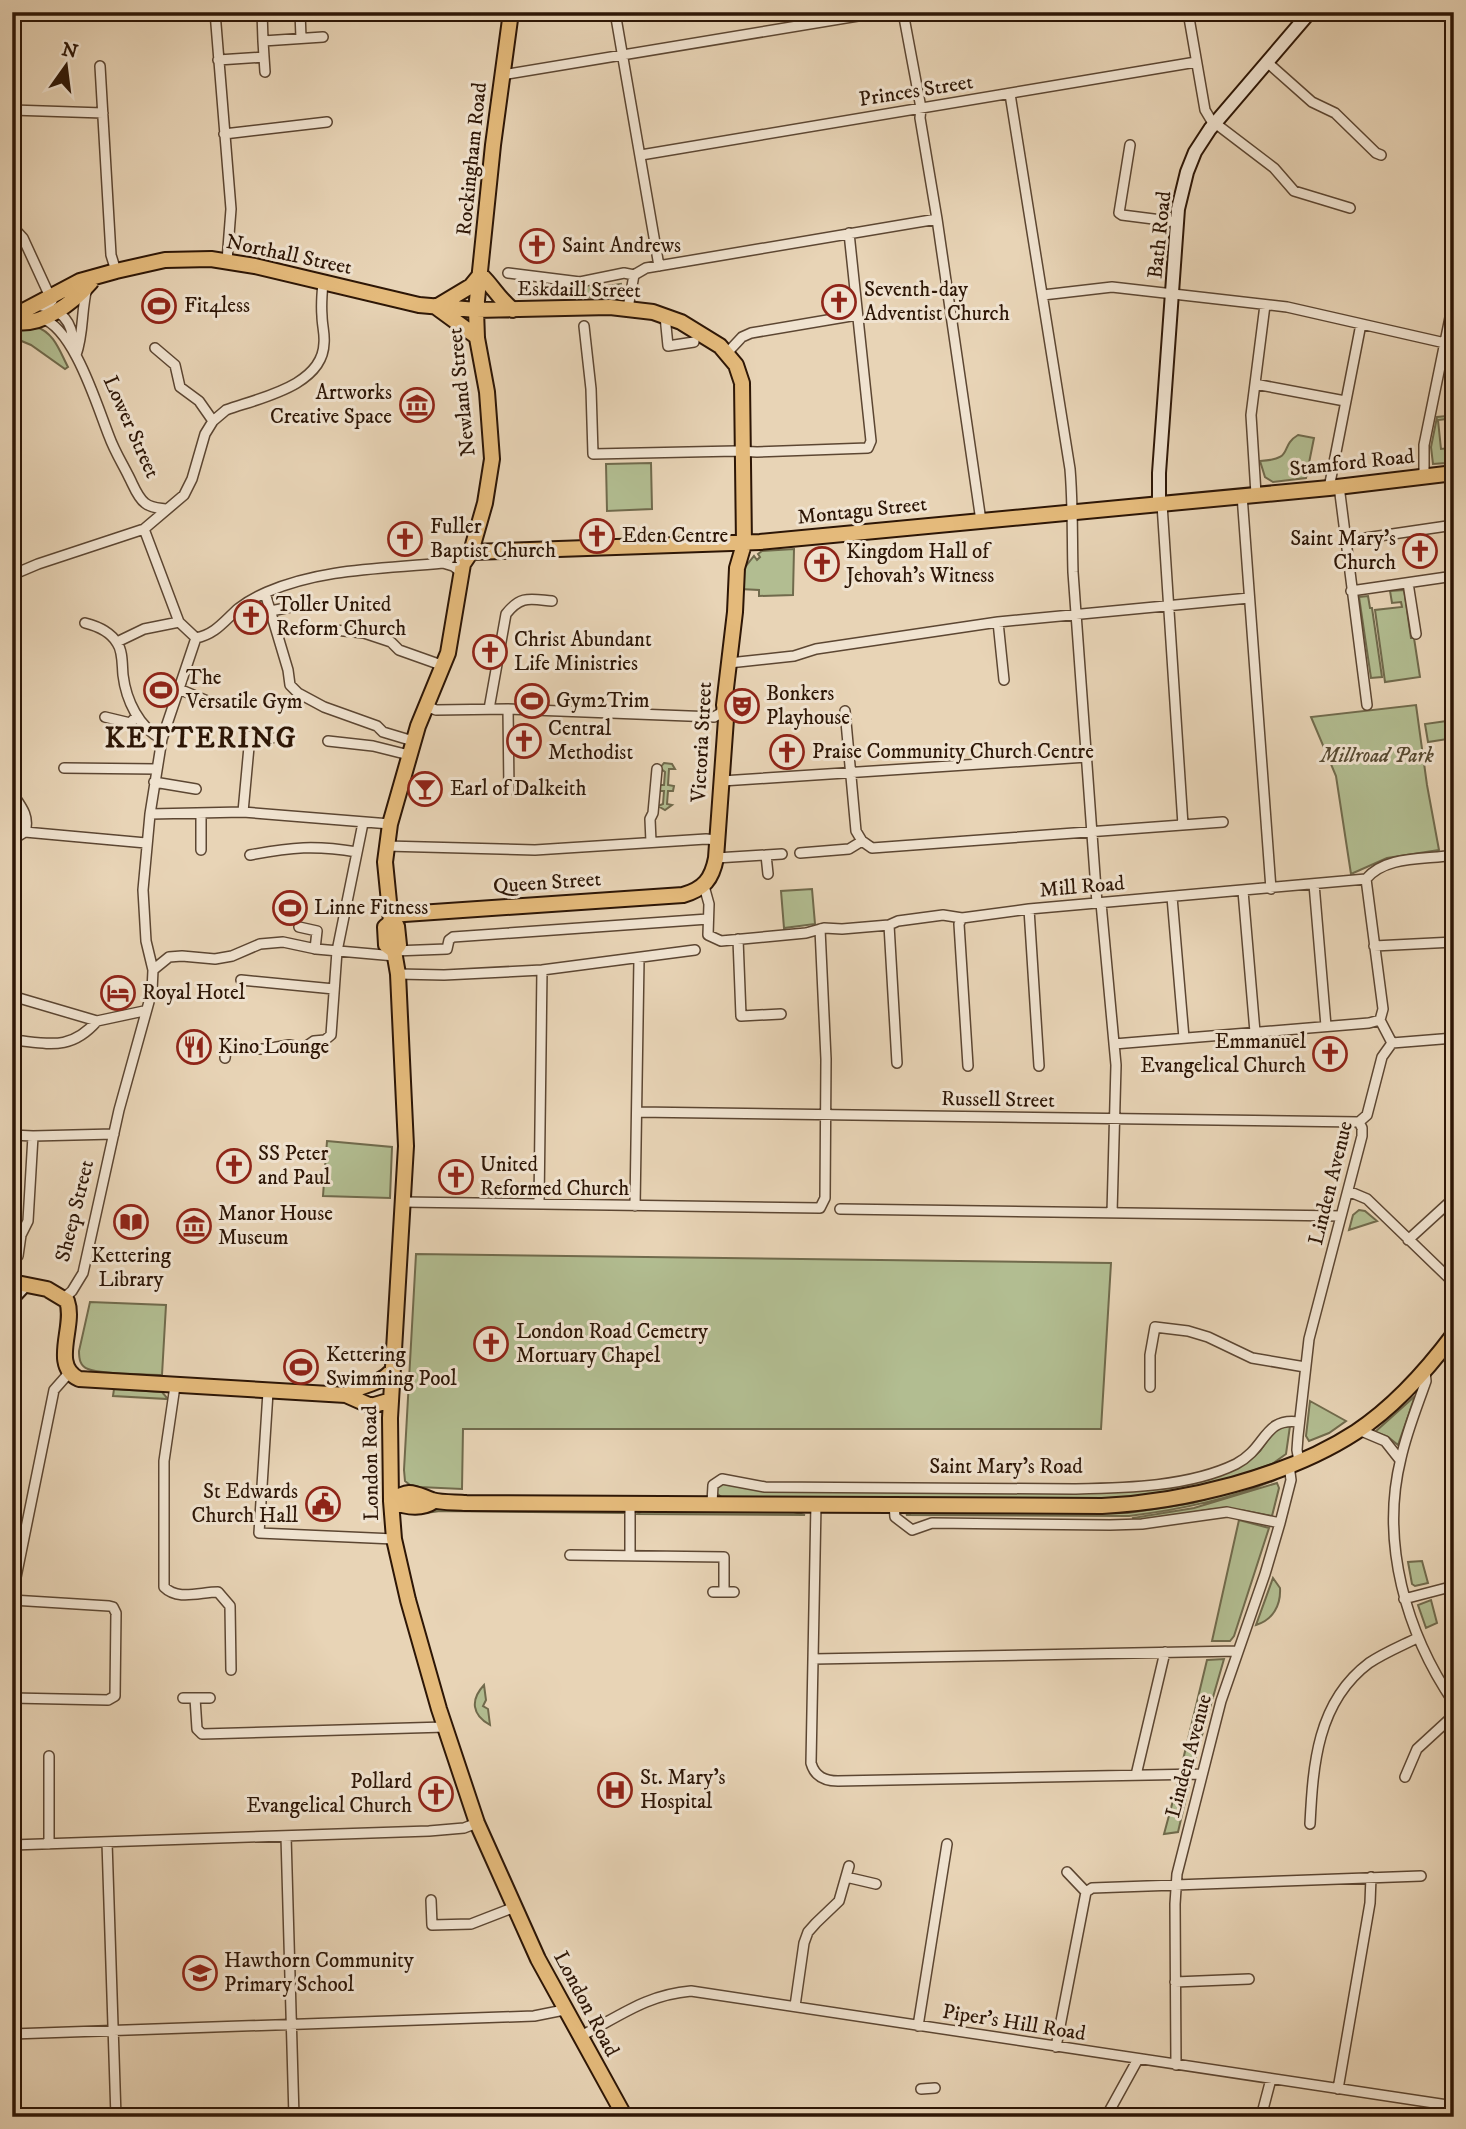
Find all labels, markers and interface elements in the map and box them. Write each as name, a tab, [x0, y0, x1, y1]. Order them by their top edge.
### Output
north arrow	[32, 32, 102, 102]
text: N	[59, 38, 80, 64]
street label: Princes Street	[857, 69, 975, 113]
street label: Rockingham Road	[451, 81, 493, 237]
street label: Bath Road	[1142, 189, 1178, 280]
church icon: Saint Andrews	[518, 227, 556, 265]
street label: Northall Street	[224, 229, 355, 281]
place label: Saint Andrews	[562, 233, 681, 259]
street label: Eskdaill Street	[517, 276, 641, 304]
place label: Seventh-day Adventist Church	[864, 277, 1010, 327]
church icon: Seventh-day Adventist Church	[820, 283, 858, 321]
sports icon: Fit4less	[140, 287, 178, 325]
place label: Fit4less	[184, 293, 250, 319]
street label: Newland Street	[442, 326, 482, 458]
street label: Lower Street	[97, 372, 165, 483]
place label: Artworks Creative Space	[270, 380, 392, 430]
museum icon: Artworks Creative Space	[398, 386, 436, 424]
street label: Stamford Road	[1288, 443, 1416, 482]
street label: Montagu Street	[796, 491, 928, 531]
place label: Fuller Baptist Church	[430, 514, 556, 564]
church icon: Eden Centre	[578, 517, 616, 555]
church icon: Fuller Baptist Church	[386, 520, 424, 558]
place label: Eden Centre	[622, 523, 729, 549]
place label: Saint Mary's Church	[1290, 526, 1396, 576]
church icon: Saint Mary's Church	[1401, 532, 1439, 570]
place label: Kingdom Hall of Jehovah's Witness	[844, 539, 994, 589]
church icon: Kingdom Hall of Jehovah's Witness	[803, 545, 841, 583]
place label: Toller United Reform Church	[276, 592, 406, 642]
church icon: Toller United Reform Church	[232, 598, 270, 636]
place label: Christ Abundant Life Ministries	[514, 627, 652, 677]
church icon: Christ Abundant Life Ministries	[471, 633, 509, 671]
place label: The Versatile Gym	[185, 665, 303, 715]
sports icon: The Versatile Gym	[142, 671, 180, 709]
street label: Victoria Street	[686, 681, 718, 804]
place label: Bonkers Playhouse	[766, 681, 850, 731]
sports icon: Gym2Trim	[513, 682, 551, 720]
theatre icon: Bonkers Playhouse	[723, 687, 761, 725]
place label: Gym2Trim	[556, 688, 650, 714]
place label: Central Methodist	[548, 716, 633, 766]
district label: KETTERING	[105, 721, 297, 756]
church icon: Central Methodist	[505, 722, 543, 760]
church icon: Praise Community Church Centre	[768, 733, 806, 771]
place label: Praise Community Church Centre	[812, 739, 1094, 765]
park label: Millroad Park	[1318, 743, 1434, 769]
bar icon: Earl of Dalkeith	[406, 770, 444, 808]
place label: Earl of Dalkeith	[450, 776, 587, 802]
street label: Queen Street	[492, 866, 602, 900]
street label: Mill Road	[1038, 870, 1126, 904]
sports icon: Linne Fitness	[271, 889, 309, 927]
place label: Linne Fitness	[314, 895, 428, 921]
hotel icon: Royal Hotel	[99, 974, 137, 1012]
place label: Royal Hotel	[142, 980, 246, 1006]
restaurant icon: Kino Lounge	[175, 1028, 213, 1066]
place label: Emmanuel Evangelical Church	[1140, 1029, 1307, 1079]
place label: Kino Lounge	[218, 1034, 329, 1060]
church icon: Emmanuel Evangelical Church	[1311, 1035, 1349, 1073]
street label: Russell Street	[941, 1086, 1055, 1114]
street label: Linden Avenue	[1303, 1118, 1359, 1248]
place label: SS Peter and Paul	[258, 1141, 331, 1191]
church icon: SS Peter and Paul	[215, 1147, 253, 1185]
place label: United Reformed Church	[480, 1152, 629, 1202]
street label: Sheep Street	[50, 1157, 100, 1265]
church icon: United Reformed Church	[437, 1158, 475, 1196]
place label: Manor House Museum	[218, 1201, 333, 1251]
library icon: Kettering Library	[112, 1203, 150, 1241]
museum icon: Manor House Museum	[175, 1207, 213, 1245]
place label: Kettering Library	[91, 1243, 172, 1293]
place label: London Road Cemetry Mortuary Chapel	[516, 1319, 709, 1369]
church icon: London Road Cemetry Mortuary Chapel	[472, 1325, 510, 1363]
place label: Kettering Swimming Pool	[326, 1342, 457, 1392]
sports icon: Kettering Swimming Pool	[282, 1348, 320, 1386]
street label: London Road	[357, 1404, 385, 1521]
street label: Saint Mary's Road	[929, 1454, 1083, 1480]
place label: St Edwards Church Hall	[192, 1479, 299, 1529]
public building icon: St Edwards Church Hall	[304, 1485, 342, 1523]
street label: Linden Avenue	[1160, 1691, 1218, 1821]
place label: St. Mary's Hospital	[640, 1765, 725, 1815]
place label: Pollard Evangelical Church	[246, 1769, 413, 1819]
hospital icon: St. Mary's Hospital	[596, 1771, 634, 1809]
church icon: Pollard Evangelical Church	[417, 1775, 455, 1813]
street label: London Road	[547, 1947, 625, 2062]
place label: Hawthorn Community Primary School	[224, 1948, 415, 1998]
school or university icon: Hawthorn Community Primary School	[181, 1954, 219, 1992]
street label: Piper's Hill Road	[940, 1999, 1088, 2047]

